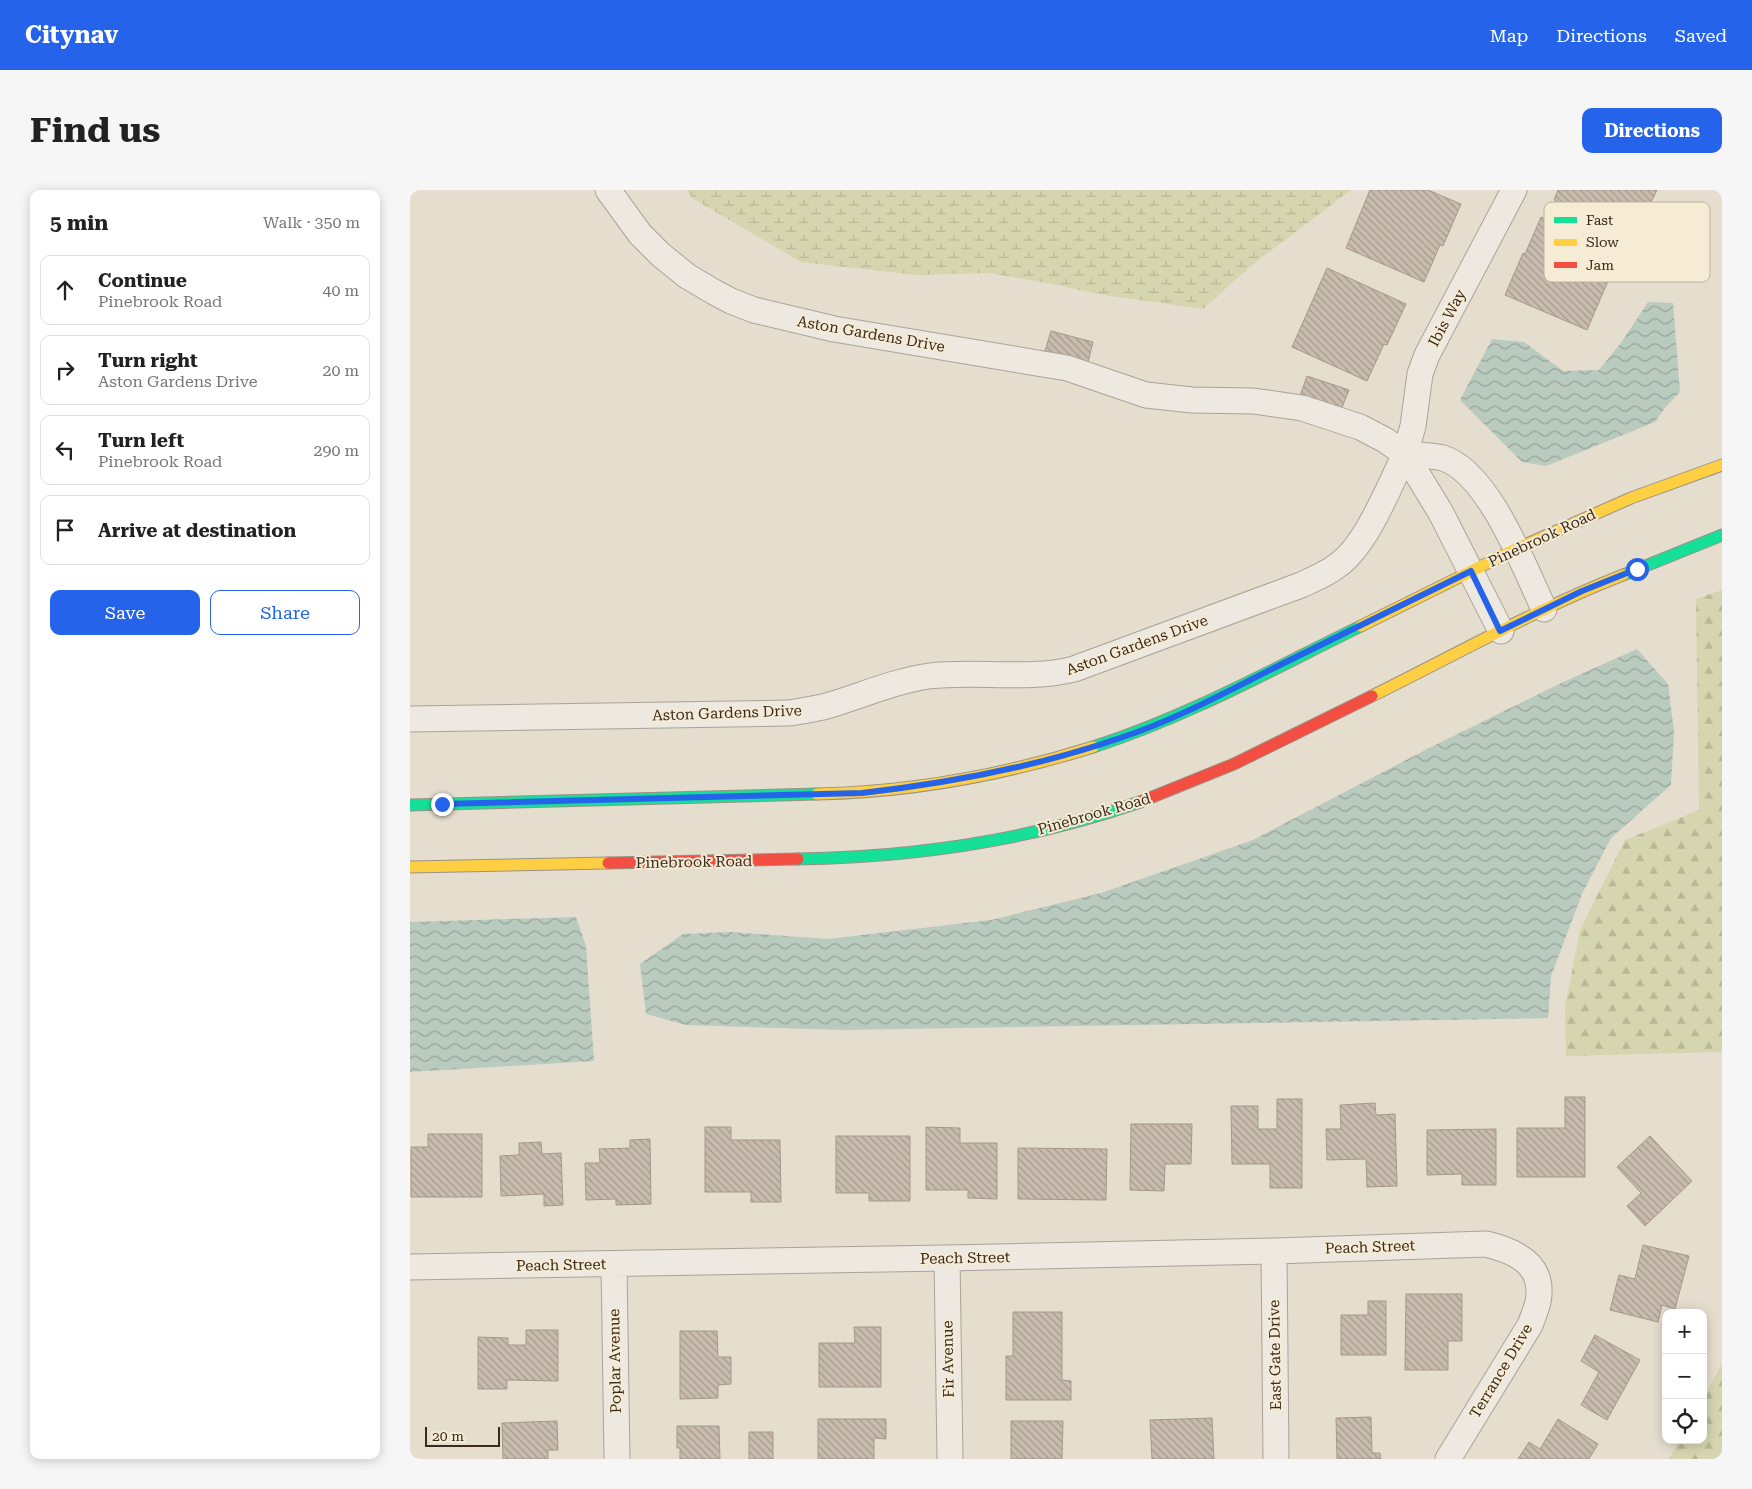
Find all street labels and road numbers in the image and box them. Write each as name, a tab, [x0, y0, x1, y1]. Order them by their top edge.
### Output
street label: Ibis Way	[1424, 286, 1470, 350]
street label: Aston Gardens Drive	[796, 312, 946, 356]
street label: Pinebrook Road	[1485, 505, 1599, 571]
street label: Aston Gardens Drive	[1064, 611, 1210, 679]
street label: Aston Gardens Drive	[652, 701, 802, 725]
street label: Pinebrook Road	[1036, 789, 1153, 839]
street label: Pinebrook Road	[636, 852, 753, 872]
street label: Peach Street	[1325, 1236, 1416, 1258]
street label: Peach Street	[920, 1248, 1011, 1268]
street label: Peach Street	[516, 1255, 607, 1275]
street label: East Gate Drive	[1265, 1299, 1285, 1411]
street label: Poplar Avenue	[605, 1308, 625, 1414]
street label: Fir Avenue	[938, 1320, 958, 1398]
street label: Terrance Drive	[1466, 1321, 1536, 1421]

